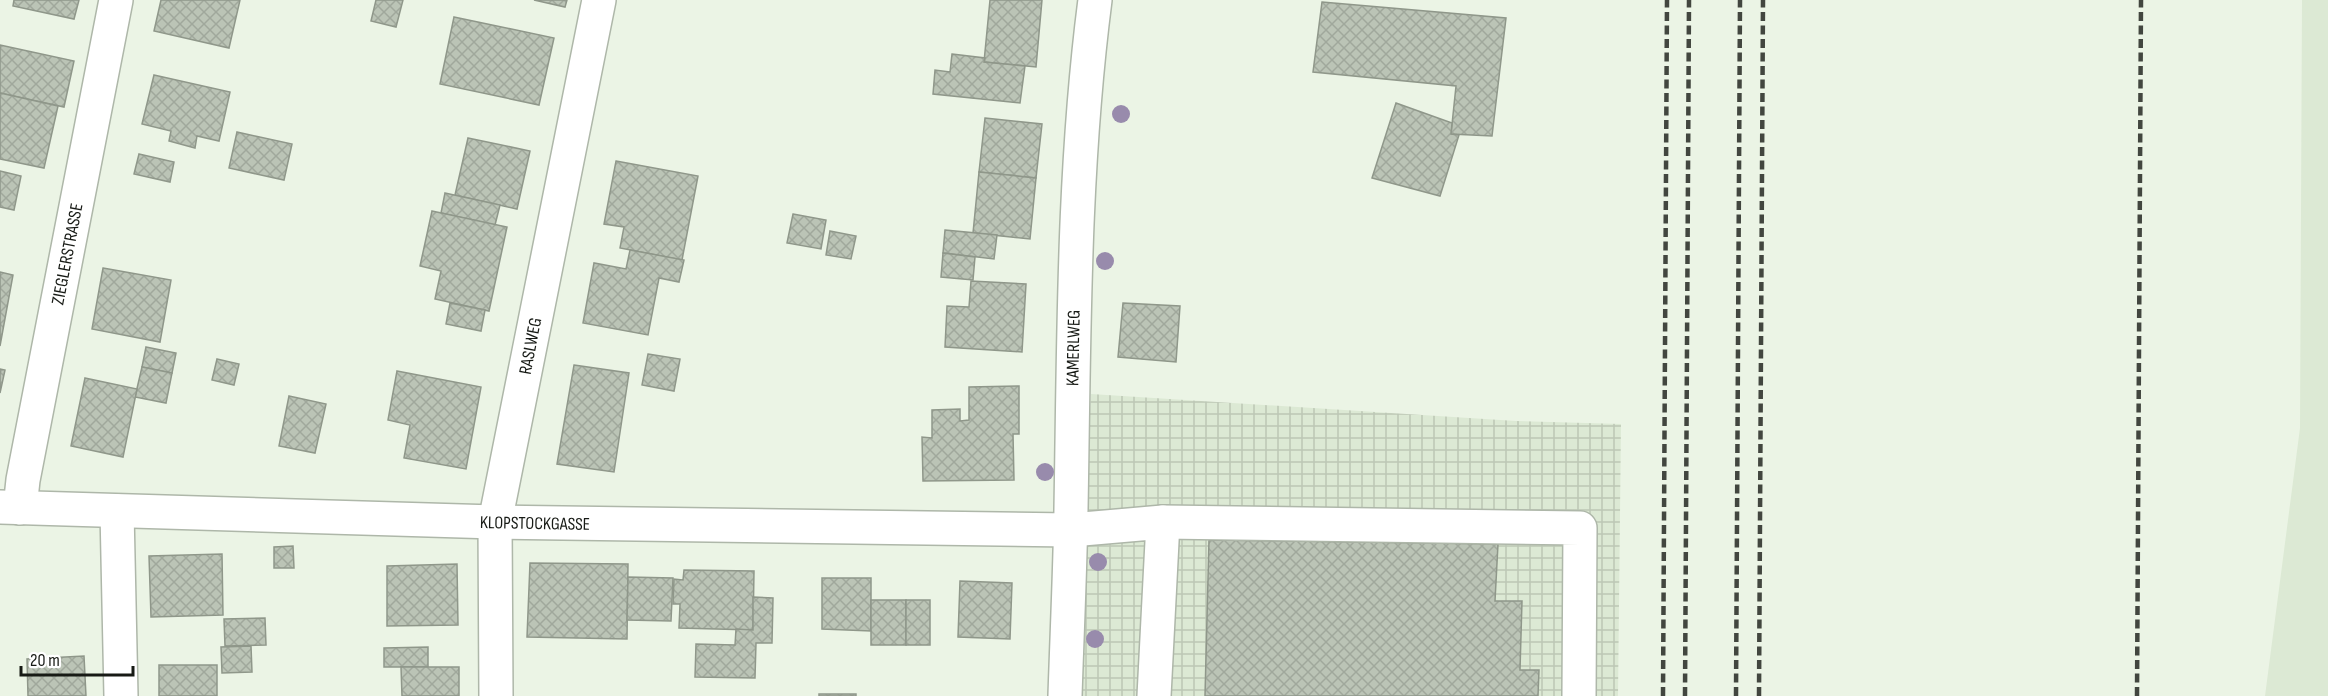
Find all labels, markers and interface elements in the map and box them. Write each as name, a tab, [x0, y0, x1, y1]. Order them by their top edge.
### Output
street label: ZIEGLERSTRASSE	[47, 202, 88, 307]
street label: KAMERLWEG	[1062, 310, 1085, 386]
street label: RASLWEG	[515, 316, 546, 376]
street label: KLOPSTOCKGASSE	[480, 512, 590, 535]
scale bar	[21, 639, 134, 677]
text: 20 m	[30, 650, 60, 671]

